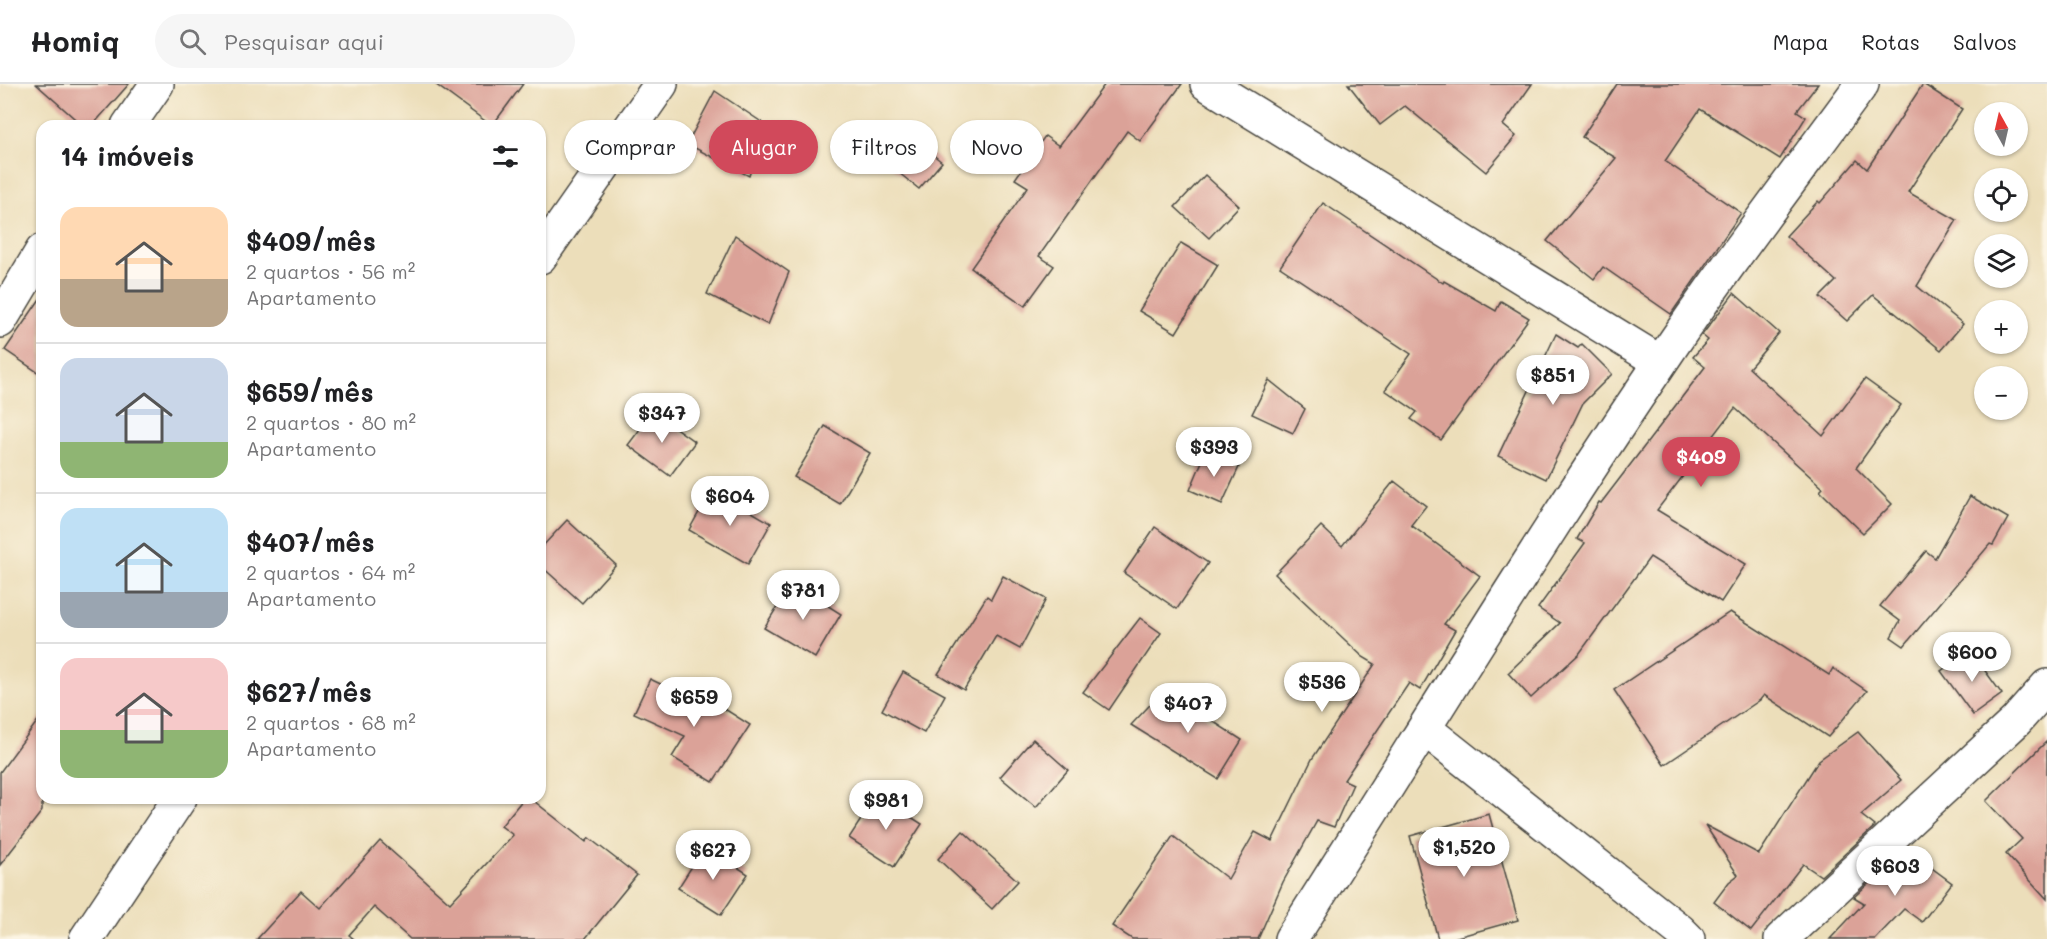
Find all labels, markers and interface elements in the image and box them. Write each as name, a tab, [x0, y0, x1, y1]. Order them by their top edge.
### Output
search box	[155, 14, 575, 68]
text: Homiq	[30, 23, 119, 59]
icon: search	[176, 25, 209, 58]
text: Pesquisar aqui	[224, 27, 384, 56]
text: Mapa	[1773, 28, 1829, 55]
text: Rotas	[1862, 28, 1920, 55]
text: Salvos	[1953, 28, 2017, 55]
north arrow	[1974, 102, 2028, 156]
map controls	[1974, 102, 2028, 420]
chip: Comprar	[564, 120, 697, 174]
chip: Alugar	[709, 120, 818, 174]
chip: Filtros	[830, 120, 938, 174]
chip: Novo	[950, 120, 1044, 174]
text: 14 imóveis	[60, 139, 194, 173]
icon: filters	[489, 140, 522, 173]
button: locate	[1974, 168, 2028, 222]
text: $409/mês	[246, 224, 376, 258]
icon: home	[108, 231, 180, 303]
button: layers	[1974, 234, 2028, 288]
text: 2 quartos · 56 m²	[246, 258, 415, 284]
text: Apartamento	[246, 284, 376, 310]
button: +	[1974, 300, 2028, 354]
pin: $851	[1517, 355, 1589, 406]
text: $851	[1530, 361, 1576, 387]
button: −	[1974, 366, 2028, 420]
text: $659/mês	[246, 375, 374, 409]
icon: home	[108, 382, 180, 454]
pin: $347	[626, 393, 698, 444]
text: $347	[638, 399, 686, 425]
text: 2 quartos · 80 m²	[246, 409, 416, 435]
pin: $393	[1178, 427, 1250, 478]
text: $393	[1190, 433, 1238, 459]
text: Apartamento	[246, 435, 376, 461]
pin: $409	[1665, 437, 1737, 488]
text: $409	[1676, 443, 1726, 469]
pin: $604	[694, 476, 766, 527]
text: $604	[705, 482, 755, 508]
text: $407/mês	[246, 525, 375, 559]
icon: home	[108, 532, 180, 604]
text: 2 quartos · 64 m²	[246, 559, 415, 585]
pin: $781	[767, 570, 839, 621]
text: $781	[781, 576, 825, 602]
text: Apartamento	[246, 585, 376, 611]
pin: $600	[1936, 632, 2008, 683]
text: $600	[1947, 638, 1997, 664]
pin: $536	[1286, 662, 1358, 713]
text: $536	[1298, 668, 1346, 694]
text: $627/mês	[246, 675, 372, 709]
pin: $659	[658, 677, 730, 728]
icon: home	[108, 682, 180, 754]
text: $659	[670, 683, 718, 709]
pin: $407	[1152, 683, 1224, 734]
text: $407	[1163, 689, 1213, 715]
text: 2 quartos · 68 m²	[246, 709, 416, 735]
text: Apartamento	[246, 735, 376, 761]
pin: $981	[850, 780, 922, 831]
text: $981	[863, 786, 909, 812]
pin: $1,520	[1415, 827, 1513, 878]
pin: $627	[677, 830, 749, 881]
text: $1,520	[1432, 833, 1496, 859]
text: $627	[690, 836, 736, 862]
pin: $603	[1859, 846, 1931, 897]
text: $603	[1870, 852, 1920, 878]

